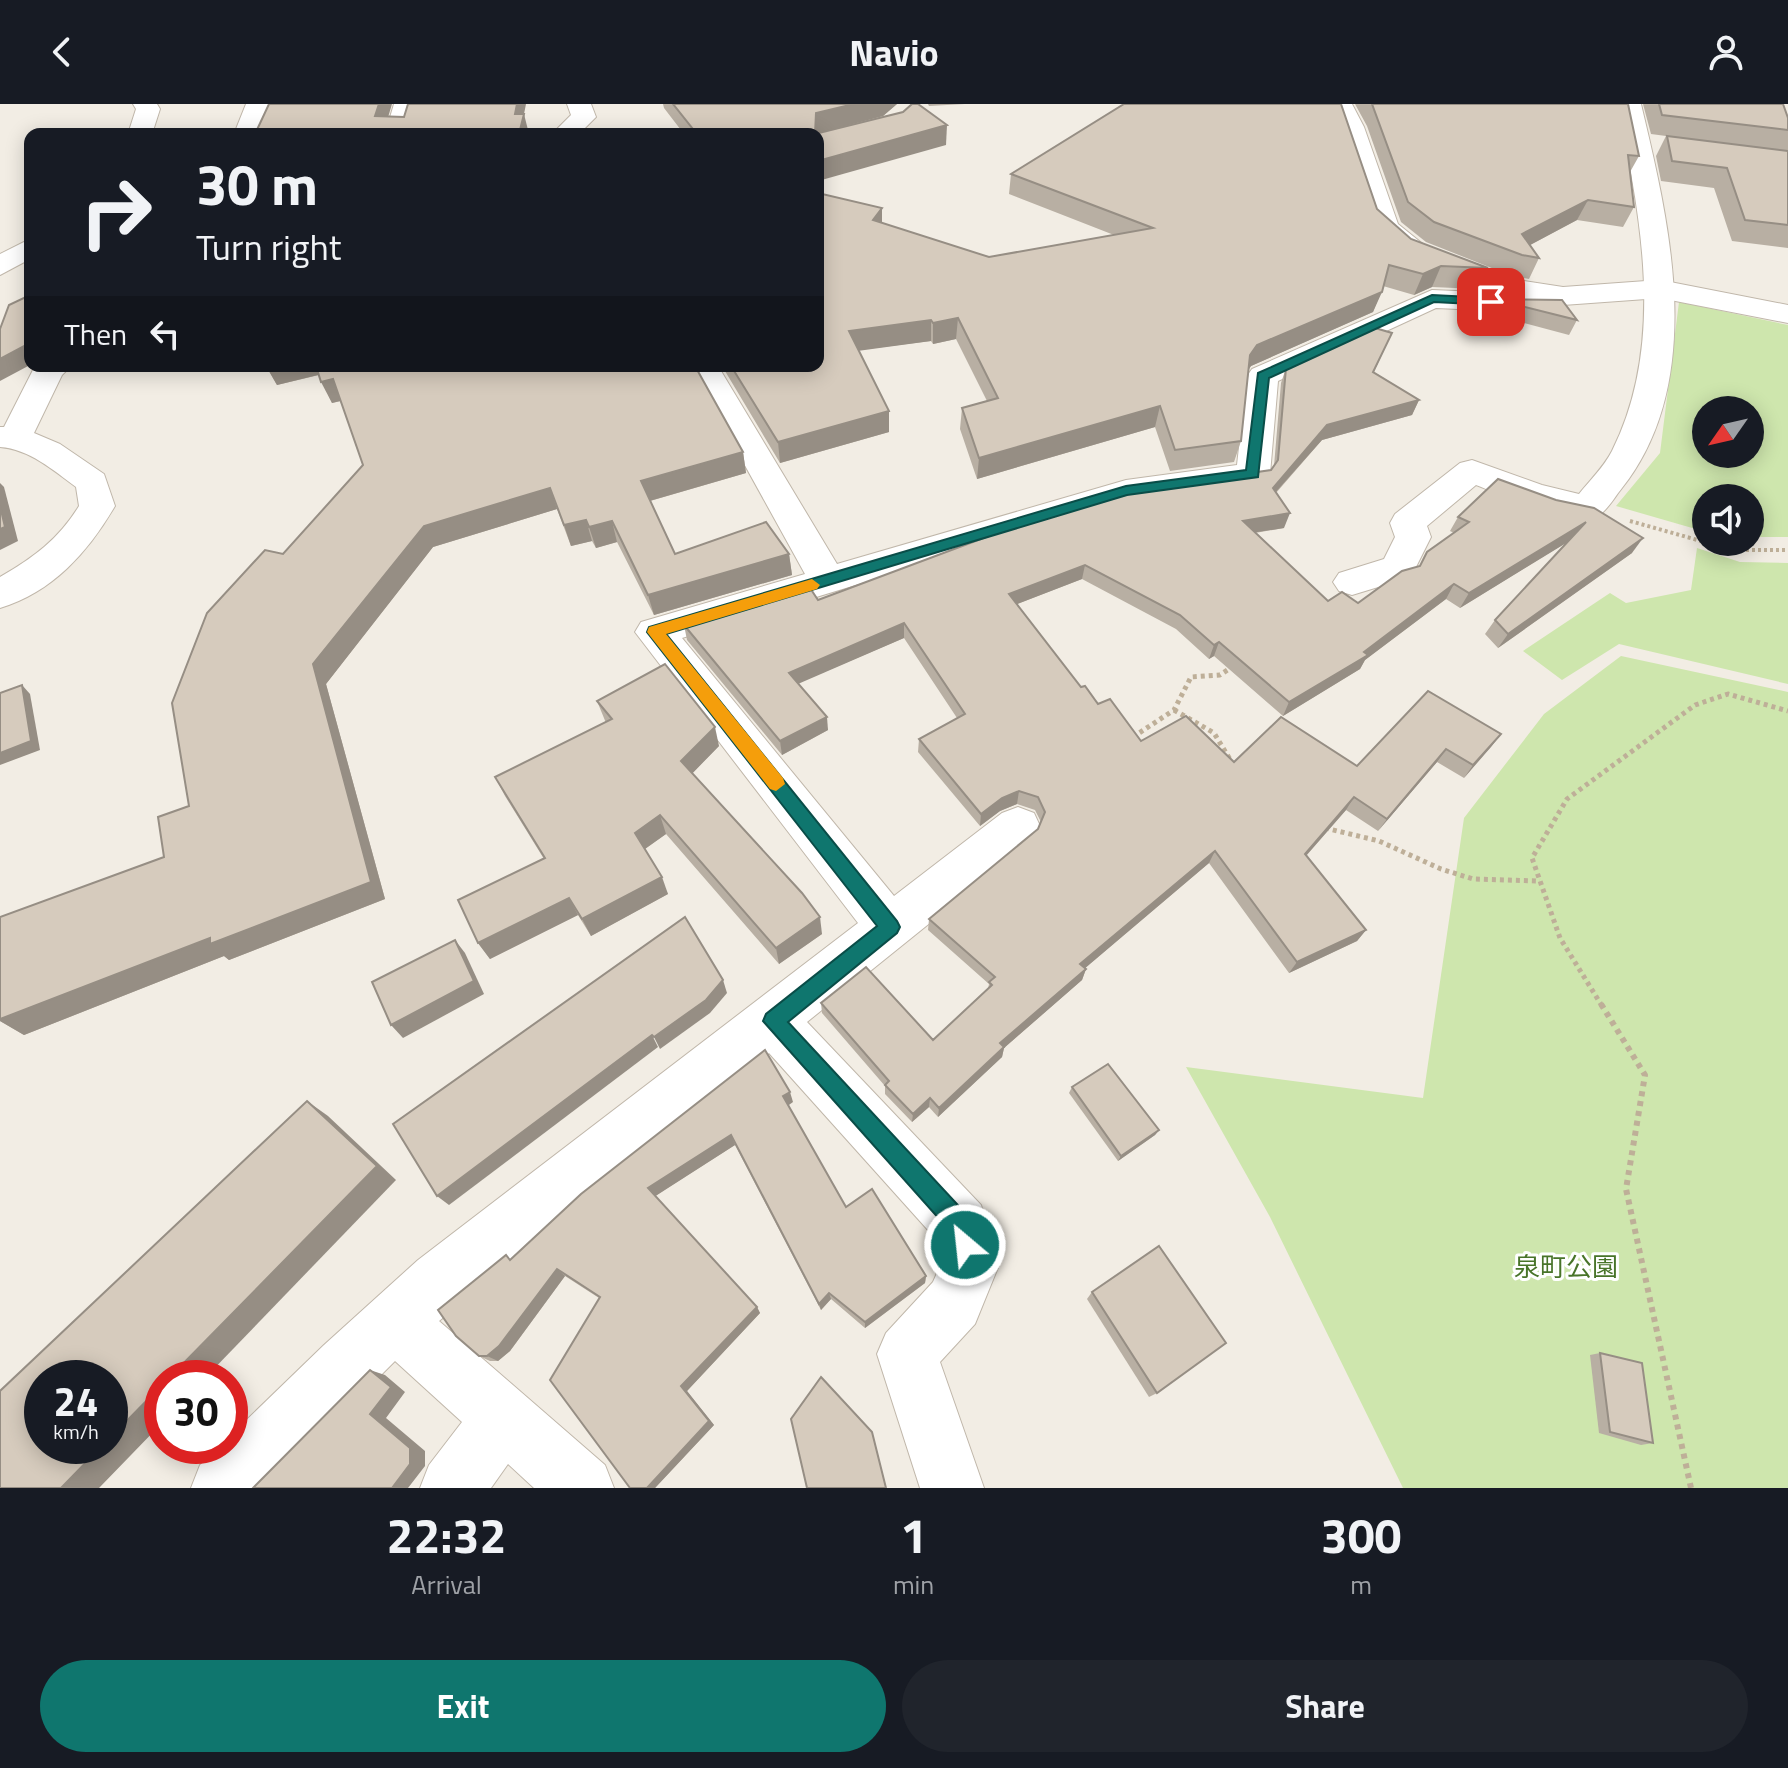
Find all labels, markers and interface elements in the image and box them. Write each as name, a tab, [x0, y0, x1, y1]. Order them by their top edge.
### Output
text: Navio	[849, 25, 939, 80]
icon: back	[40, 30, 84, 74]
icon: person	[1704, 30, 1748, 74]
text: 30 m	[196, 142, 318, 227]
icon: right	[64, 160, 168, 264]
text: Turn right	[196, 219, 341, 274]
pin	[1457, 268, 1525, 336]
icon: arrive	[1469, 280, 1513, 324]
text: Then	[64, 311, 127, 357]
icon: left	[143, 312, 187, 356]
north arrow	[1692, 396, 1764, 468]
map controls	[1692, 396, 1764, 556]
button: sound	[1692, 484, 1764, 556]
position arrow	[923, 1203, 1007, 1287]
park label: 泉町公園	[1514, 1247, 1618, 1286]
speed limit sign: 30	[144, 1360, 248, 1464]
text: 24	[54, 1371, 98, 1432]
text: km/h	[53, 1416, 99, 1447]
text: 22:32	[387, 1499, 506, 1572]
text: 1	[900, 1499, 927, 1572]
text: 300	[1321, 1499, 1401, 1572]
text: Arrival	[411, 1565, 482, 1604]
text: min	[893, 1565, 934, 1604]
text: m	[1350, 1565, 1372, 1604]
button: Exit	[40, 1660, 886, 1752]
button: Share	[902, 1660, 1748, 1752]

